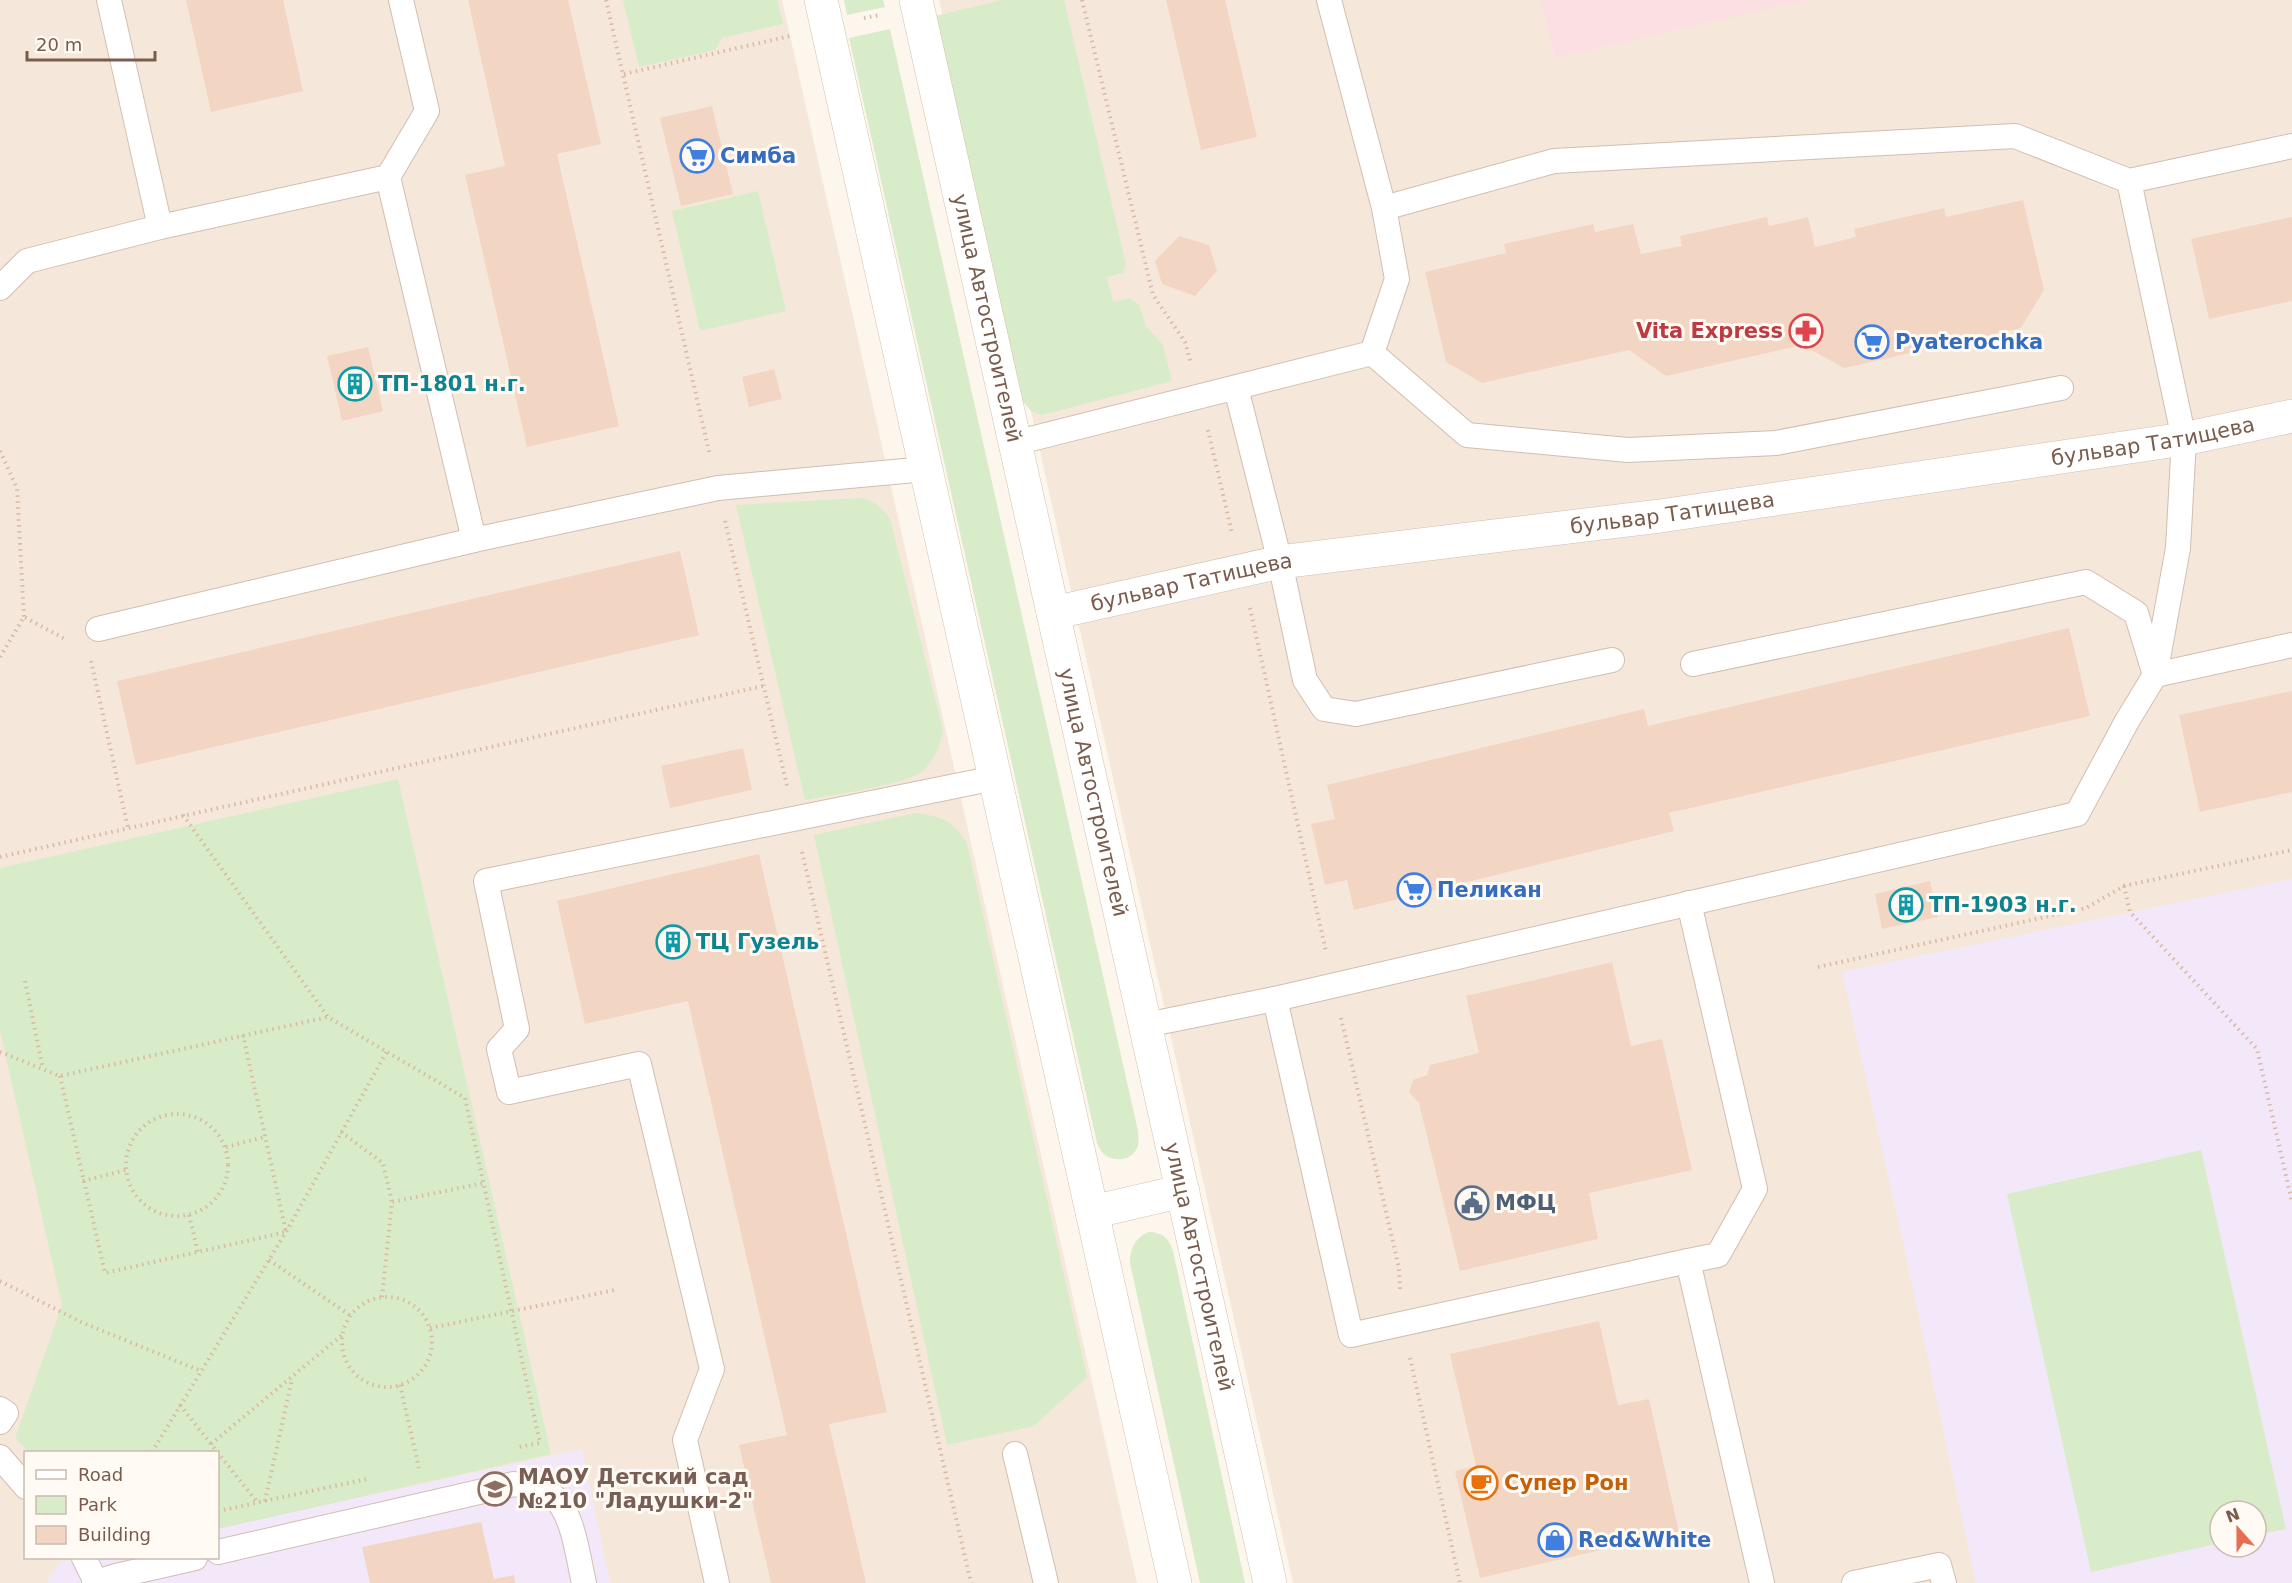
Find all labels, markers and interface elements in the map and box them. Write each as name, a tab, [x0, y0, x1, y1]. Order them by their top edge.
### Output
scale bar	[27, 24, 154, 62]
text: 20 m	[36, 34, 82, 55]
supermarket icon: Симба	[679, 138, 715, 174]
place label: Симба	[720, 144, 796, 168]
street label: улица Автостроителей	[948, 192, 1027, 445]
pharmacy icon: Vita Express	[1788, 313, 1824, 349]
place label: Vita Express	[1636, 319, 1783, 343]
supermarket icon: Pyaterochka	[1854, 324, 1890, 360]
place label: Pyaterochka	[1895, 330, 2043, 354]
building icon: ТП-1801 н.г.	[337, 366, 373, 402]
place label: ТП-1801 н.г.	[378, 372, 526, 396]
street label: бульвар Татищева	[2050, 412, 2257, 470]
street label: бульвар Татищева	[1569, 487, 1776, 539]
street label: бульвар Татищева	[1088, 549, 1294, 616]
street label: улица Автостроителей	[1054, 666, 1133, 919]
supermarket icon: Пеликан	[1396, 872, 1432, 908]
place label: Пеликан	[1437, 878, 1542, 902]
building icon: ТП-1903 н.г.	[1888, 887, 1924, 923]
place label: ТП-1903 н.г.	[1929, 893, 2077, 917]
building icon: ТЦ Гузель	[655, 924, 691, 960]
place label: ТЦ Гузель	[696, 930, 819, 954]
street label: улица Автостроителей	[1160, 1140, 1239, 1393]
public building icon: МФЦ	[1454, 1185, 1490, 1221]
place label: МФЦ	[1495, 1191, 1556, 1215]
legend	[24, 1451, 219, 1559]
text: Road	[78, 1464, 123, 1485]
place label: МАОУ Детский сад №210 "Ладушки-2"	[518, 1465, 753, 1513]
cafe icon: Супер Рон	[1463, 1465, 1499, 1501]
school or university icon: МАОУ Детский сад №210 "Ладушки-2"	[477, 1471, 513, 1507]
place label: Супер Рон	[1504, 1471, 1629, 1495]
text: Park	[78, 1494, 117, 1515]
north arrow	[2208, 1499, 2268, 1559]
text: N	[2223, 1504, 2242, 1527]
shop icon: Red&White	[1537, 1522, 1573, 1558]
text: Building	[78, 1524, 151, 1545]
place label: Red&White	[1578, 1528, 1711, 1552]

